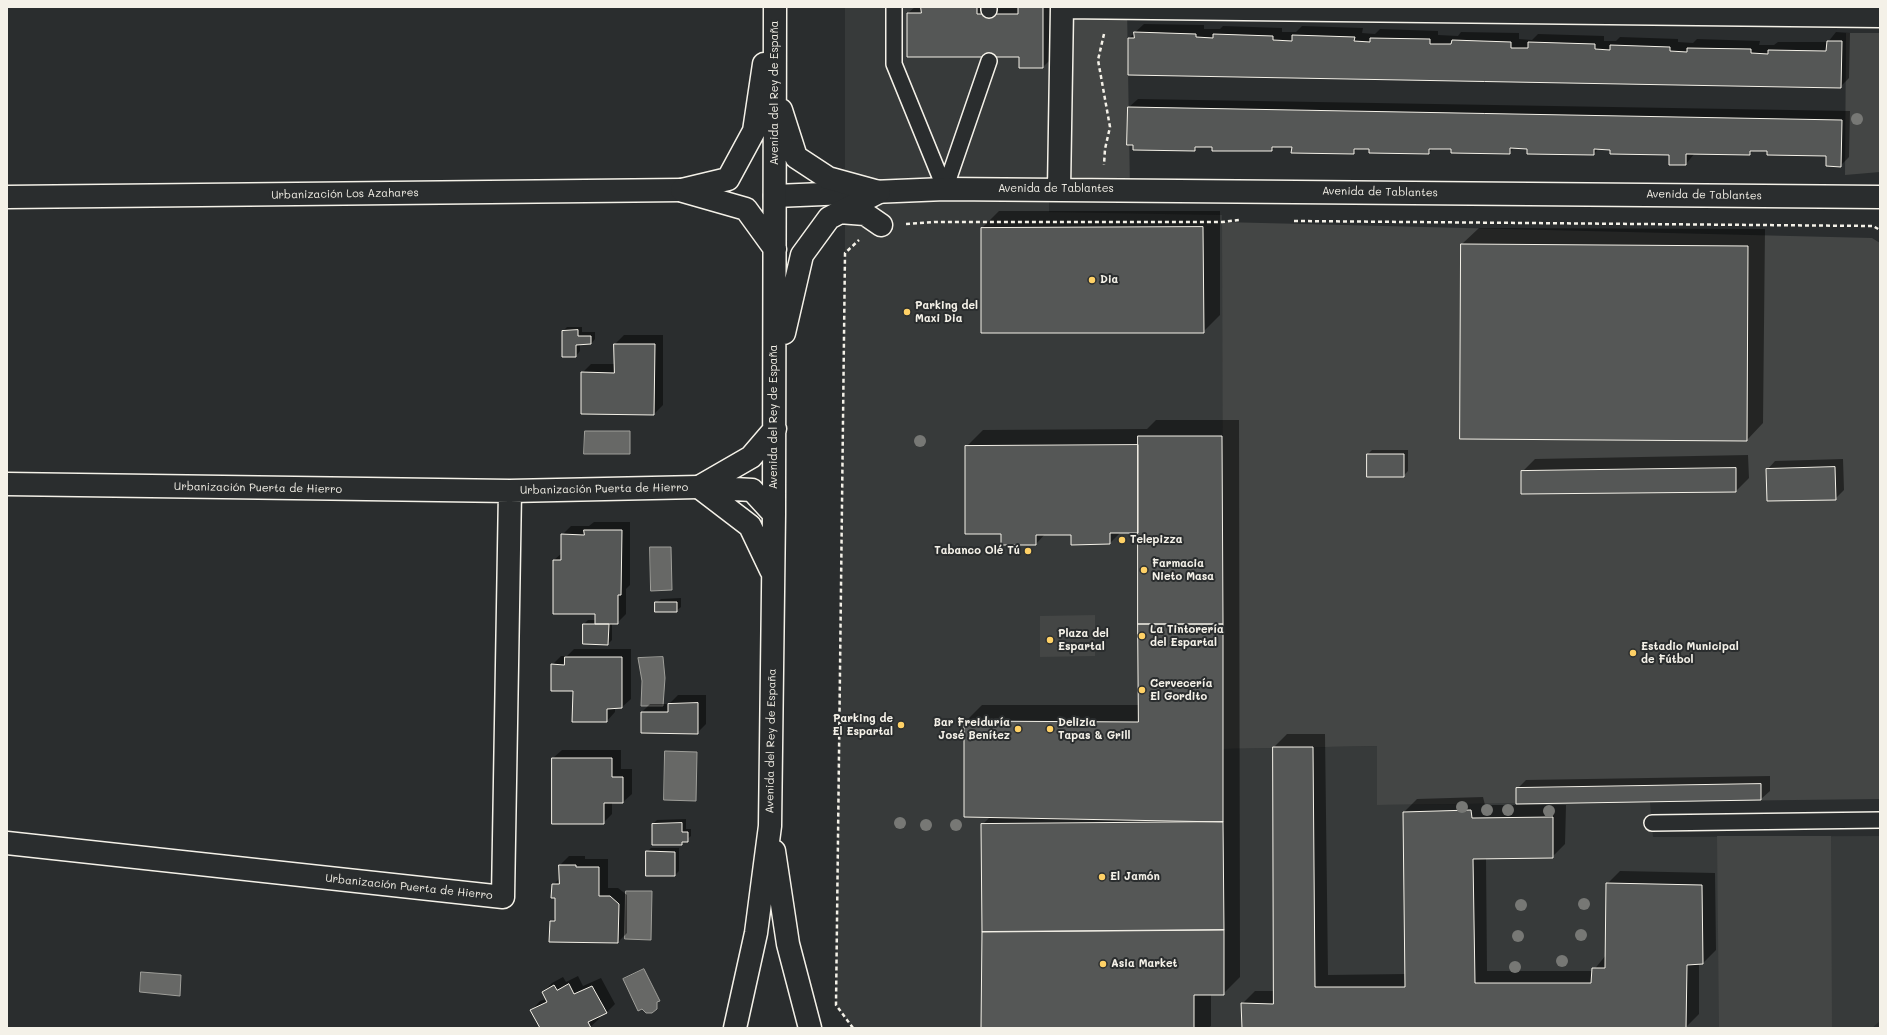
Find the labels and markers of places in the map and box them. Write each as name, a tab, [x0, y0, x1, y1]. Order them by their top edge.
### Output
place label: Dia	[1100, 273, 1118, 287]
marker: Dia	[1087, 275, 1097, 285]
place label: Parking del Maxi Dia	[915, 299, 978, 325]
marker: Parking del Maxi Dia	[902, 307, 912, 317]
place label: Telepizza	[1130, 533, 1182, 547]
marker: Telepizza	[1117, 535, 1127, 545]
place label: Tabanco Olé Tú	[934, 544, 1020, 558]
marker: Tabanco Olé Tú	[1023, 546, 1033, 556]
place label: Farmacia Nieto Masa	[1152, 557, 1214, 583]
marker: Farmacia Nieto Masa	[1139, 565, 1149, 575]
place label: La Tintorería del Espartal	[1150, 623, 1224, 649]
place label: Plaza del Espartal	[1058, 627, 1109, 653]
marker: La Tintorería del Espartal	[1137, 631, 1147, 641]
marker: Plaza del Espartal	[1045, 635, 1055, 645]
place label: Estadio Municipal de Fútbol	[1641, 640, 1739, 666]
marker: Estadio Municipal de Fútbol	[1628, 648, 1638, 658]
place label: Cervecería El Gordito	[1150, 677, 1212, 703]
marker: Cervecería El Gordito	[1137, 685, 1147, 695]
place label: Parking de El Espartal	[832, 712, 893, 738]
place label: Bar Freiduría José Benítez	[933, 716, 1010, 742]
place label: Delizia Tapas & Grill	[1058, 716, 1131, 742]
marker: Parking de El Espartal	[896, 720, 906, 730]
marker: Bar Freiduría José Benítez	[1013, 724, 1023, 734]
marker: Delizia Tapas & Grill	[1045, 724, 1055, 734]
place label: El Jamón	[1110, 870, 1160, 884]
marker: El Jamón	[1097, 872, 1107, 882]
place label: Asia Market	[1111, 957, 1177, 971]
marker: Asia Market	[1098, 959, 1108, 969]

